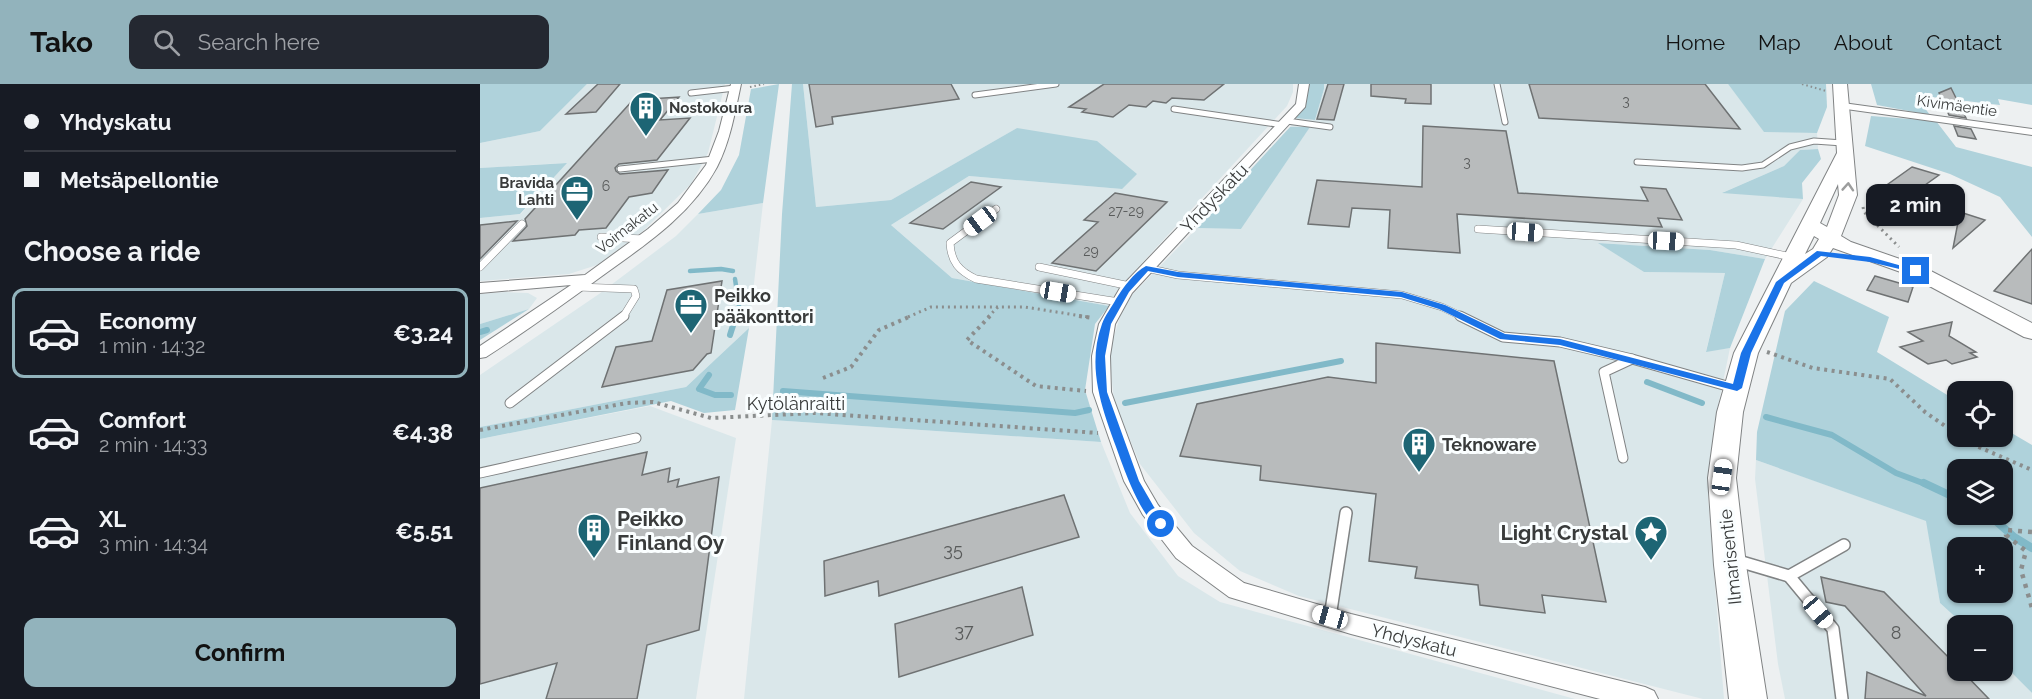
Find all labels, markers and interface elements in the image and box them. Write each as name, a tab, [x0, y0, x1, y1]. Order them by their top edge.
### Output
search box	[129, 15, 549, 69]
text: Tako	[30, 26, 93, 59]
icon: search	[150, 26, 183, 59]
text: Search here	[198, 29, 320, 55]
text: Home	[1666, 30, 1725, 55]
text: Map	[1758, 30, 1801, 55]
text: About	[1834, 30, 1893, 55]
text: Contact	[1926, 30, 2002, 55]
building icon: Nostokoura	[628, 90, 664, 137]
street label: Kivimäentie	[1916, 91, 1998, 121]
house number: 3	[1622, 93, 1630, 109]
place label: Nostokoura	[669, 99, 753, 117]
text: Yhdyskatu	[60, 109, 171, 135]
house number: 3	[1463, 154, 1471, 170]
street label: Yhdyskatu	[1176, 159, 1252, 237]
text: Metsäpellontie	[60, 167, 219, 193]
place label: Bravida Lahti	[499, 174, 554, 209]
office icon: Bravida Lahti	[559, 174, 595, 221]
house number: 6	[602, 178, 610, 194]
one-way arrow	[1841, 183, 1854, 192]
callout: 2 min	[1866, 184, 1966, 226]
text: 2 min	[1890, 193, 1941, 217]
street label: Voimakatu	[593, 198, 661, 258]
car	[960, 203, 1000, 239]
house number: 27-29	[1108, 203, 1144, 219]
car	[1506, 222, 1544, 242]
car	[1648, 231, 1684, 251]
text: Choose a ride	[24, 236, 200, 267]
house number: 29	[1083, 243, 1099, 259]
route end	[1902, 257, 1929, 284]
car	[1039, 280, 1077, 304]
place label: Peikko pääkonttori	[714, 285, 814, 327]
office icon: Peikko pääkonttori	[673, 287, 709, 334]
icon: car	[27, 306, 81, 360]
text: Economy	[99, 308, 197, 334]
text: €3.24	[393, 320, 453, 346]
text: 1 min · 14:32	[99, 334, 205, 358]
map controls	[1947, 381, 2013, 681]
button: locate	[1947, 381, 2013, 447]
street label: Kytölänraitti	[747, 393, 845, 414]
icon: car	[27, 405, 81, 459]
text: Comfort	[99, 407, 186, 433]
text: €4.38	[392, 419, 453, 445]
building icon: Teknoware	[1401, 426, 1437, 473]
text: 2 min · 14:33	[99, 433, 208, 457]
place label: Teknoware	[1442, 434, 1537, 455]
car	[1711, 458, 1733, 496]
button: layers	[1947, 459, 2013, 525]
icon: car	[27, 504, 81, 558]
text: XL	[99, 506, 126, 532]
place label: Peikko Finland Oy	[617, 506, 725, 555]
street label: Ilmarisentie	[1714, 508, 1745, 606]
route start	[1147, 510, 1174, 537]
building icon: Peikko Finland Oy	[576, 512, 612, 559]
place icon: Light Crystal	[1633, 514, 1669, 561]
text: €5.51	[395, 518, 453, 544]
place label: Light Crystal	[1500, 520, 1628, 545]
text: 3 min · 14:34	[99, 532, 208, 556]
button: +	[1947, 537, 2013, 603]
house number: 35	[943, 539, 963, 560]
car	[1800, 592, 1836, 632]
car	[1310, 603, 1350, 631]
button: −	[1947, 615, 2013, 681]
button: Confirm	[24, 618, 456, 687]
street label: Yhdyskatu	[1369, 619, 1459, 661]
house number: 37	[954, 620, 974, 641]
house number: 8	[1891, 622, 1901, 643]

